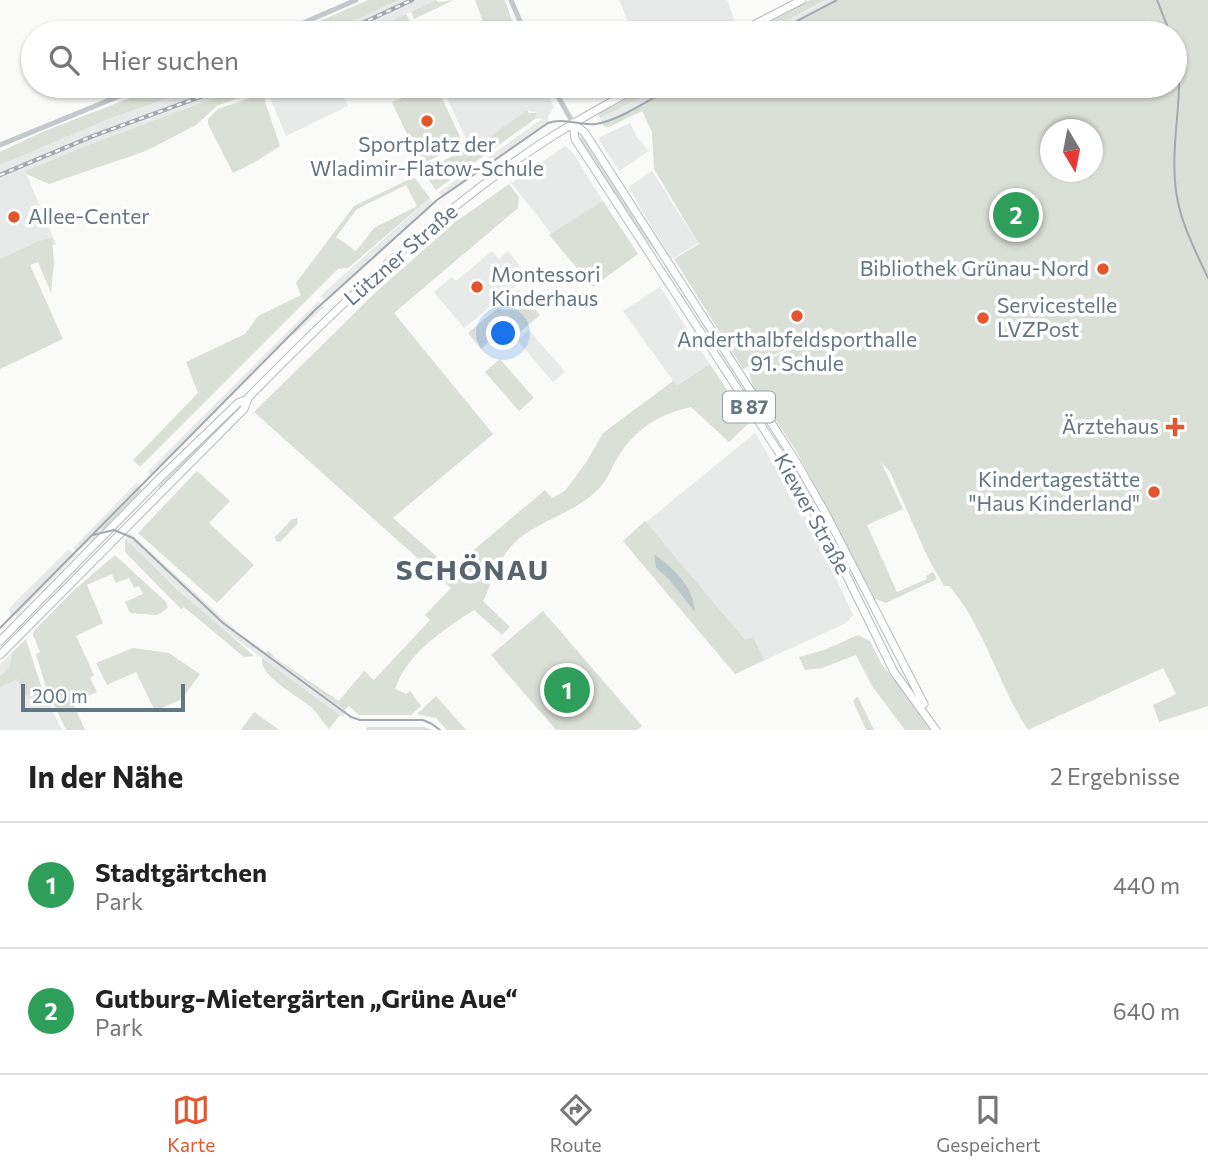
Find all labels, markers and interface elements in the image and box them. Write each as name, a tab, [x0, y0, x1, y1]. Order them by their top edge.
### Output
search box	[21, 21, 1187, 98]
icon: search	[45, 41, 83, 79]
text: Hier suchen	[101, 44, 239, 75]
marker: Sportplatz der Wladimir-Flatow-Schule	[419, 113, 435, 129]
north arrow	[1040, 119, 1103, 182]
place label: Sportplatz der Wladimir-Flatow-Schule	[310, 131, 544, 180]
pin: 2	[993, 189, 1039, 241]
street label: Lützner Straße	[338, 198, 462, 310]
place label: Allee-Center	[28, 203, 150, 228]
marker: Allee-Center	[6, 209, 22, 225]
place label: Bibliothek Grünau-Nord	[860, 255, 1089, 280]
place label: Montessori Kinderhaus	[491, 261, 601, 310]
marker: Bibliothek Grünau-Nord	[1095, 261, 1111, 277]
marker: Montessori Kinderhaus	[469, 279, 485, 295]
place label: Servicestelle LVZPost	[997, 292, 1117, 341]
marker: Anderthalbfeldsporthalle 91. Schule	[789, 308, 805, 324]
marker: Servicestelle LVZPost	[975, 310, 991, 326]
your location	[486, 316, 520, 350]
place label: Anderthalbfeldsporthalle 91. Schule	[677, 326, 917, 375]
road number: B 87	[723, 392, 775, 422]
place label: Ärztehaus	[1062, 413, 1159, 438]
marker: Ärztehaus	[1165, 417, 1185, 437]
street label: Kiewer Straße	[770, 449, 857, 578]
place label: Kindertagestätte "Haus Kinderland"	[969, 466, 1140, 515]
marker: Kindertagestätte "Haus Kinderland"	[1146, 484, 1162, 500]
district label: SCHÖNAU	[396, 552, 550, 586]
pin: 1	[544, 664, 590, 716]
scale bar	[21, 681, 186, 713]
text: 200 m	[32, 684, 88, 707]
text: In der Nähe	[28, 757, 183, 794]
text: 2 Ergebnisse	[1050, 762, 1180, 790]
text: Stadtgärtchen	[95, 856, 267, 887]
text: 1	[46, 871, 56, 899]
text: 440 m	[1113, 871, 1180, 899]
text: Park	[95, 887, 143, 915]
text: Gutburg-Mietergärten „Grüne Aue“	[95, 982, 517, 1013]
text: 2	[44, 997, 58, 1025]
text: 640 m	[1113, 997, 1180, 1025]
text: Park	[95, 1013, 143, 1041]
tab: Karte	[167, 1091, 215, 1156]
tab: Route	[550, 1091, 602, 1156]
tab: Gespeichert	[936, 1091, 1041, 1156]

